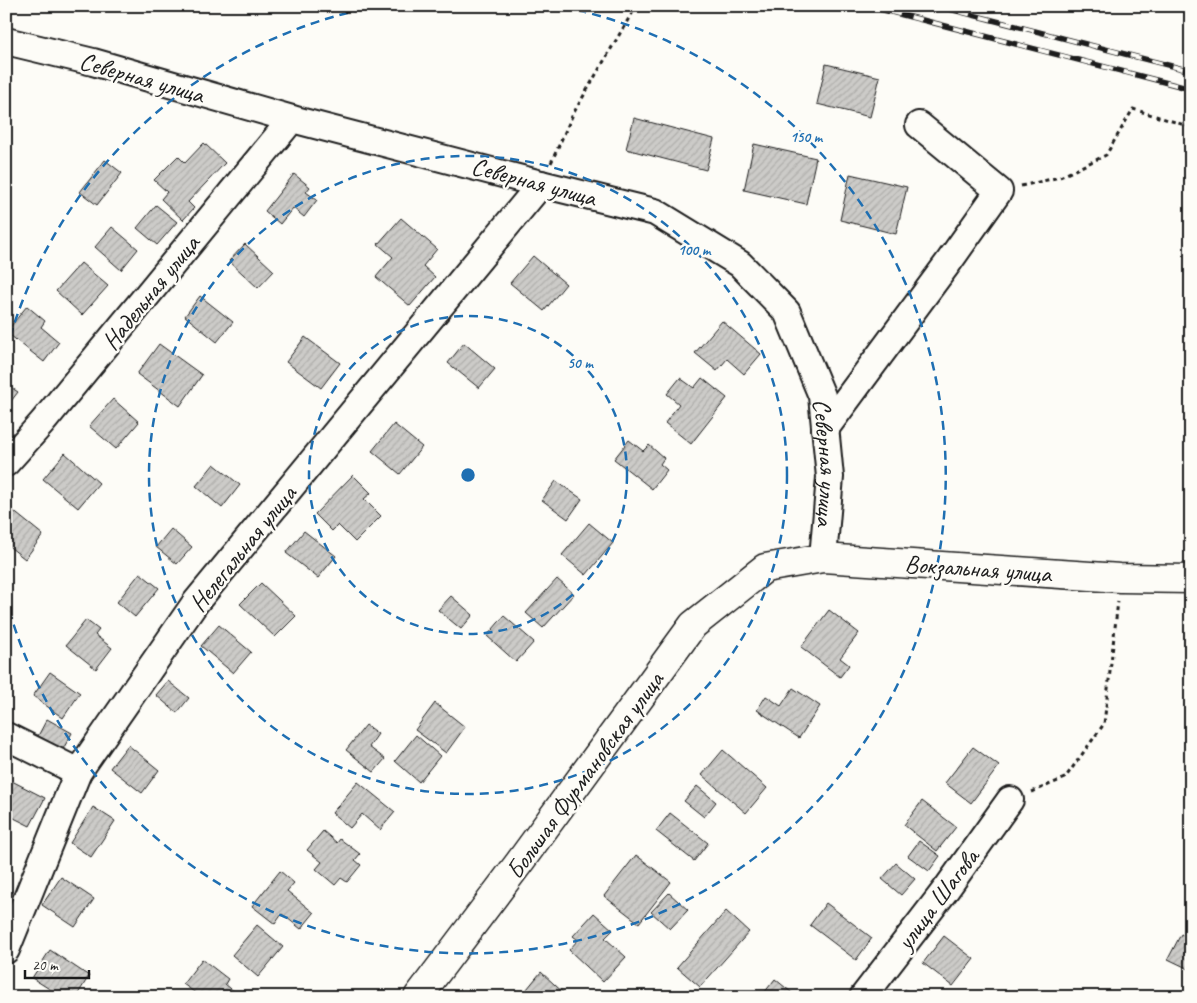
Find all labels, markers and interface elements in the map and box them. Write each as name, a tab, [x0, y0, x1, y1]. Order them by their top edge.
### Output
street label: Северная улица	[76, 45, 210, 112]
text: 150 m	[790, 128, 824, 147]
street label: Северная улица	[468, 150, 602, 214]
street label: Надельная улица	[95, 227, 208, 357]
text: 100 m	[678, 241, 712, 260]
text: 50 m	[567, 354, 594, 373]
street label: Северная улица	[805, 398, 845, 530]
centre of rings	[459, 466, 477, 484]
street label: Нелегальная улица	[182, 477, 305, 618]
street label: Вокзальная улица	[904, 548, 1054, 590]
street label: Большая Фурмановская улица	[499, 664, 672, 886]
street label: улица Шагова	[888, 841, 988, 958]
scale bar	[25, 948, 89, 980]
text: 20 m	[32, 956, 59, 975]

